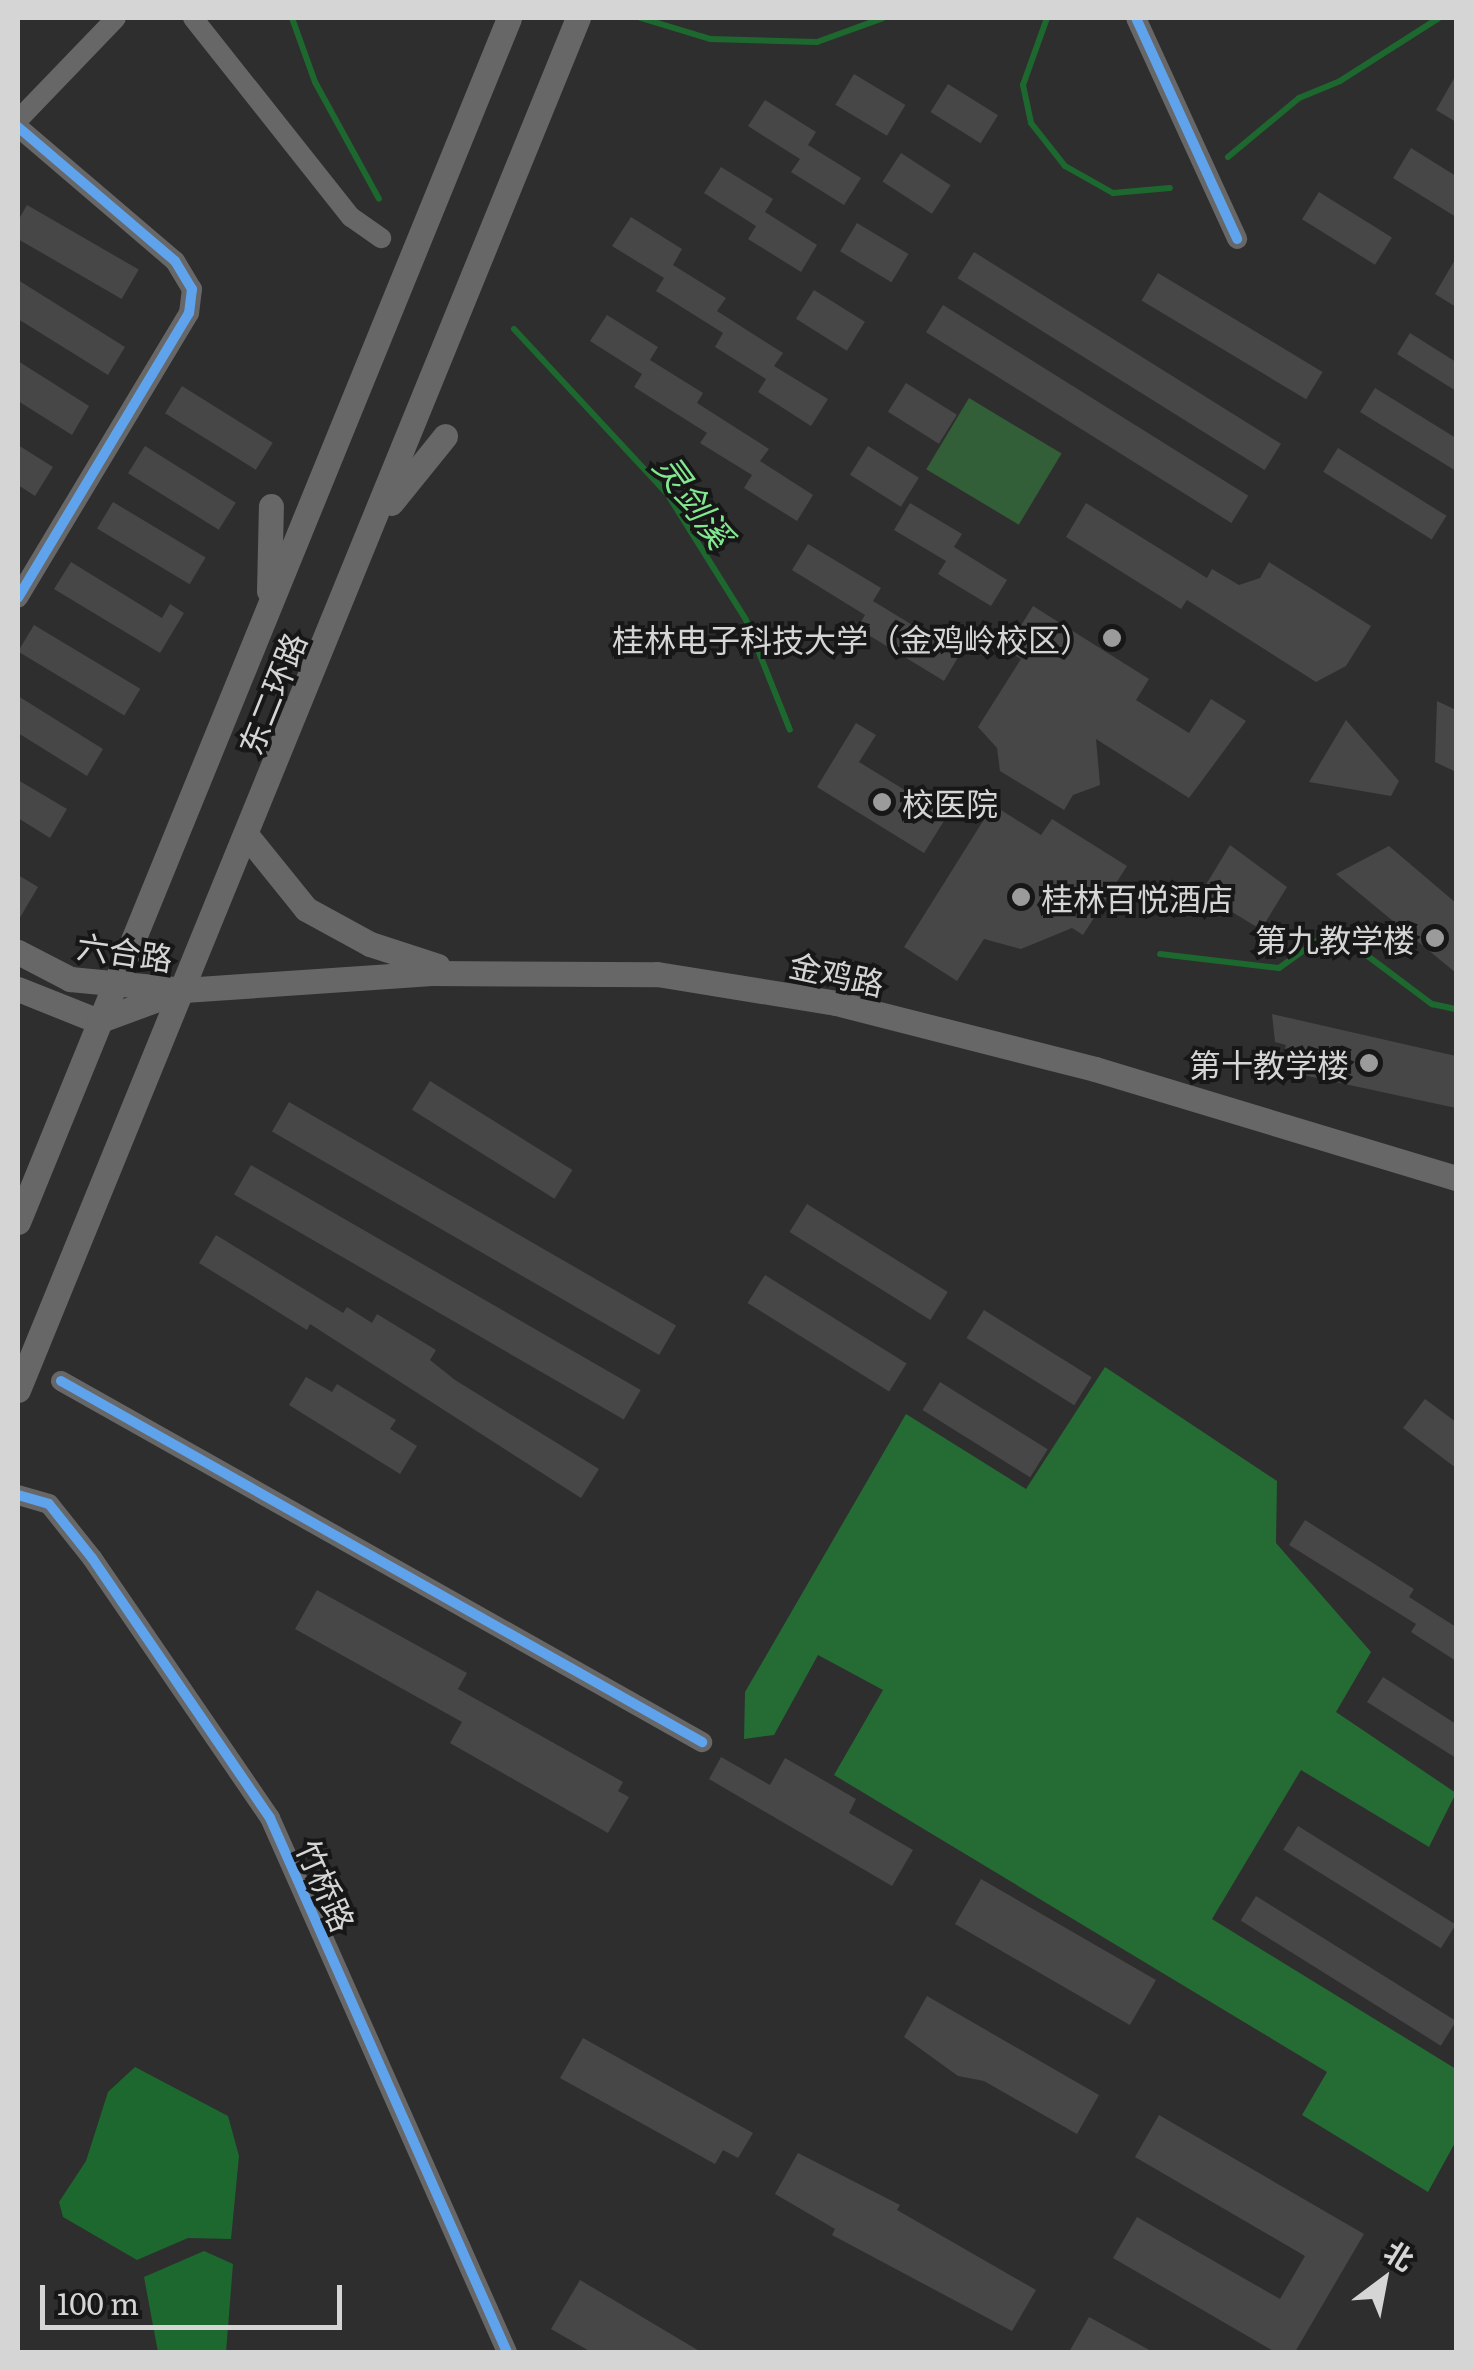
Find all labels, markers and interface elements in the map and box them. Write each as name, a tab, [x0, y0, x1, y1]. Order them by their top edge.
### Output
water label: 灵剑溪	[647, 445, 743, 555]
place label: 桂林电子科技大学（金鸡岭校区）	[612, 619, 1092, 657]
street label: 东二环路	[229, 626, 313, 760]
marker: 桂林电子科技大学（金鸡岭校区）	[1101, 627, 1123, 649]
place label: 校医院	[902, 783, 998, 821]
marker: 校医院	[871, 791, 893, 813]
place label: 桂林百悦酒店	[1041, 878, 1233, 916]
marker: 桂林百悦酒店	[1010, 886, 1032, 908]
place label: 第九教学楼	[1255, 919, 1415, 957]
street label: 六合路	[75, 925, 175, 977]
marker: 第九教学楼	[1424, 927, 1446, 949]
street label: 金鸡路	[786, 944, 888, 1002]
place label: 第十教学楼	[1189, 1044, 1349, 1082]
marker: 第十教学楼	[1358, 1052, 1380, 1074]
street label: 竹桥路	[290, 1833, 364, 1937]
text: 北	[1377, 2229, 1423, 2280]
north arrow	[1334, 2230, 1434, 2330]
scale bar	[45, 2265, 348, 2327]
text: 100 m	[57, 2280, 139, 2324]

